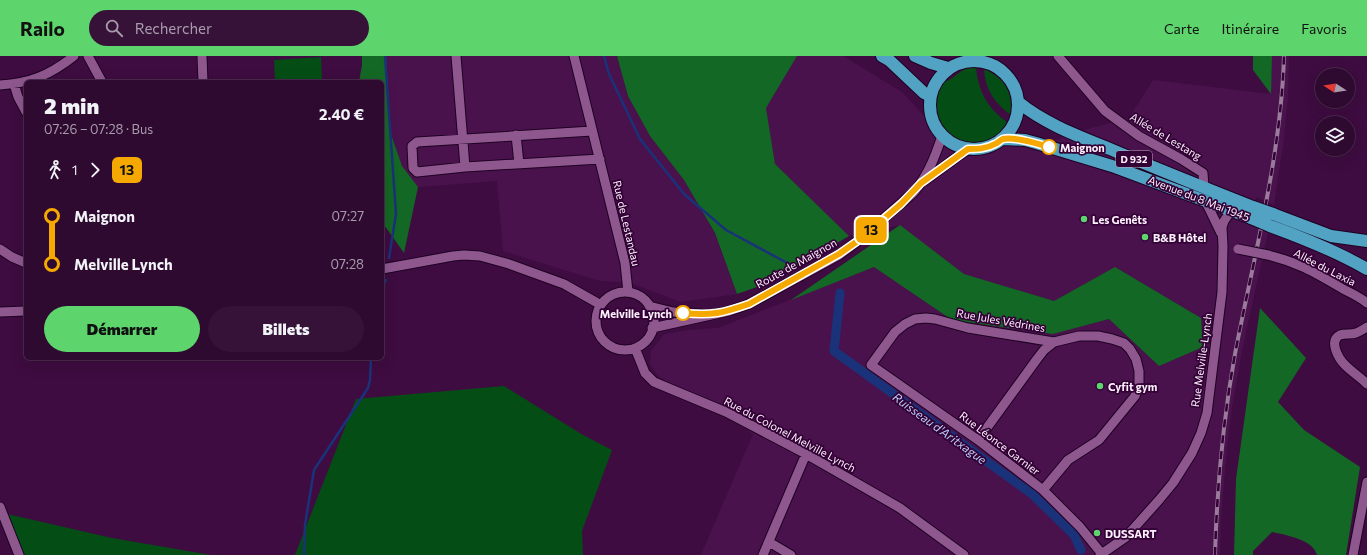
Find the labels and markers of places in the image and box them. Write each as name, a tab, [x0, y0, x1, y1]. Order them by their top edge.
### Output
marker: Maignon	[1041, 139, 1057, 155]
place label: Maignon	[1060, 141, 1105, 154]
place label: Les Genêts	[1092, 213, 1147, 226]
marker: Les Genêts	[1079, 214, 1089, 224]
place label: B&B Hôtel	[1153, 231, 1206, 244]
marker: B&B Hôtel	[1140, 232, 1150, 242]
marker: Melville Lynch	[675, 305, 691, 321]
place label: Melville Lynch	[600, 307, 672, 320]
place label: Cyfit gym	[1108, 380, 1158, 393]
marker: Cyfit gym	[1095, 381, 1105, 391]
place label: DUSSART	[1105, 527, 1157, 540]
marker: DUSSART	[1092, 528, 1102, 538]

